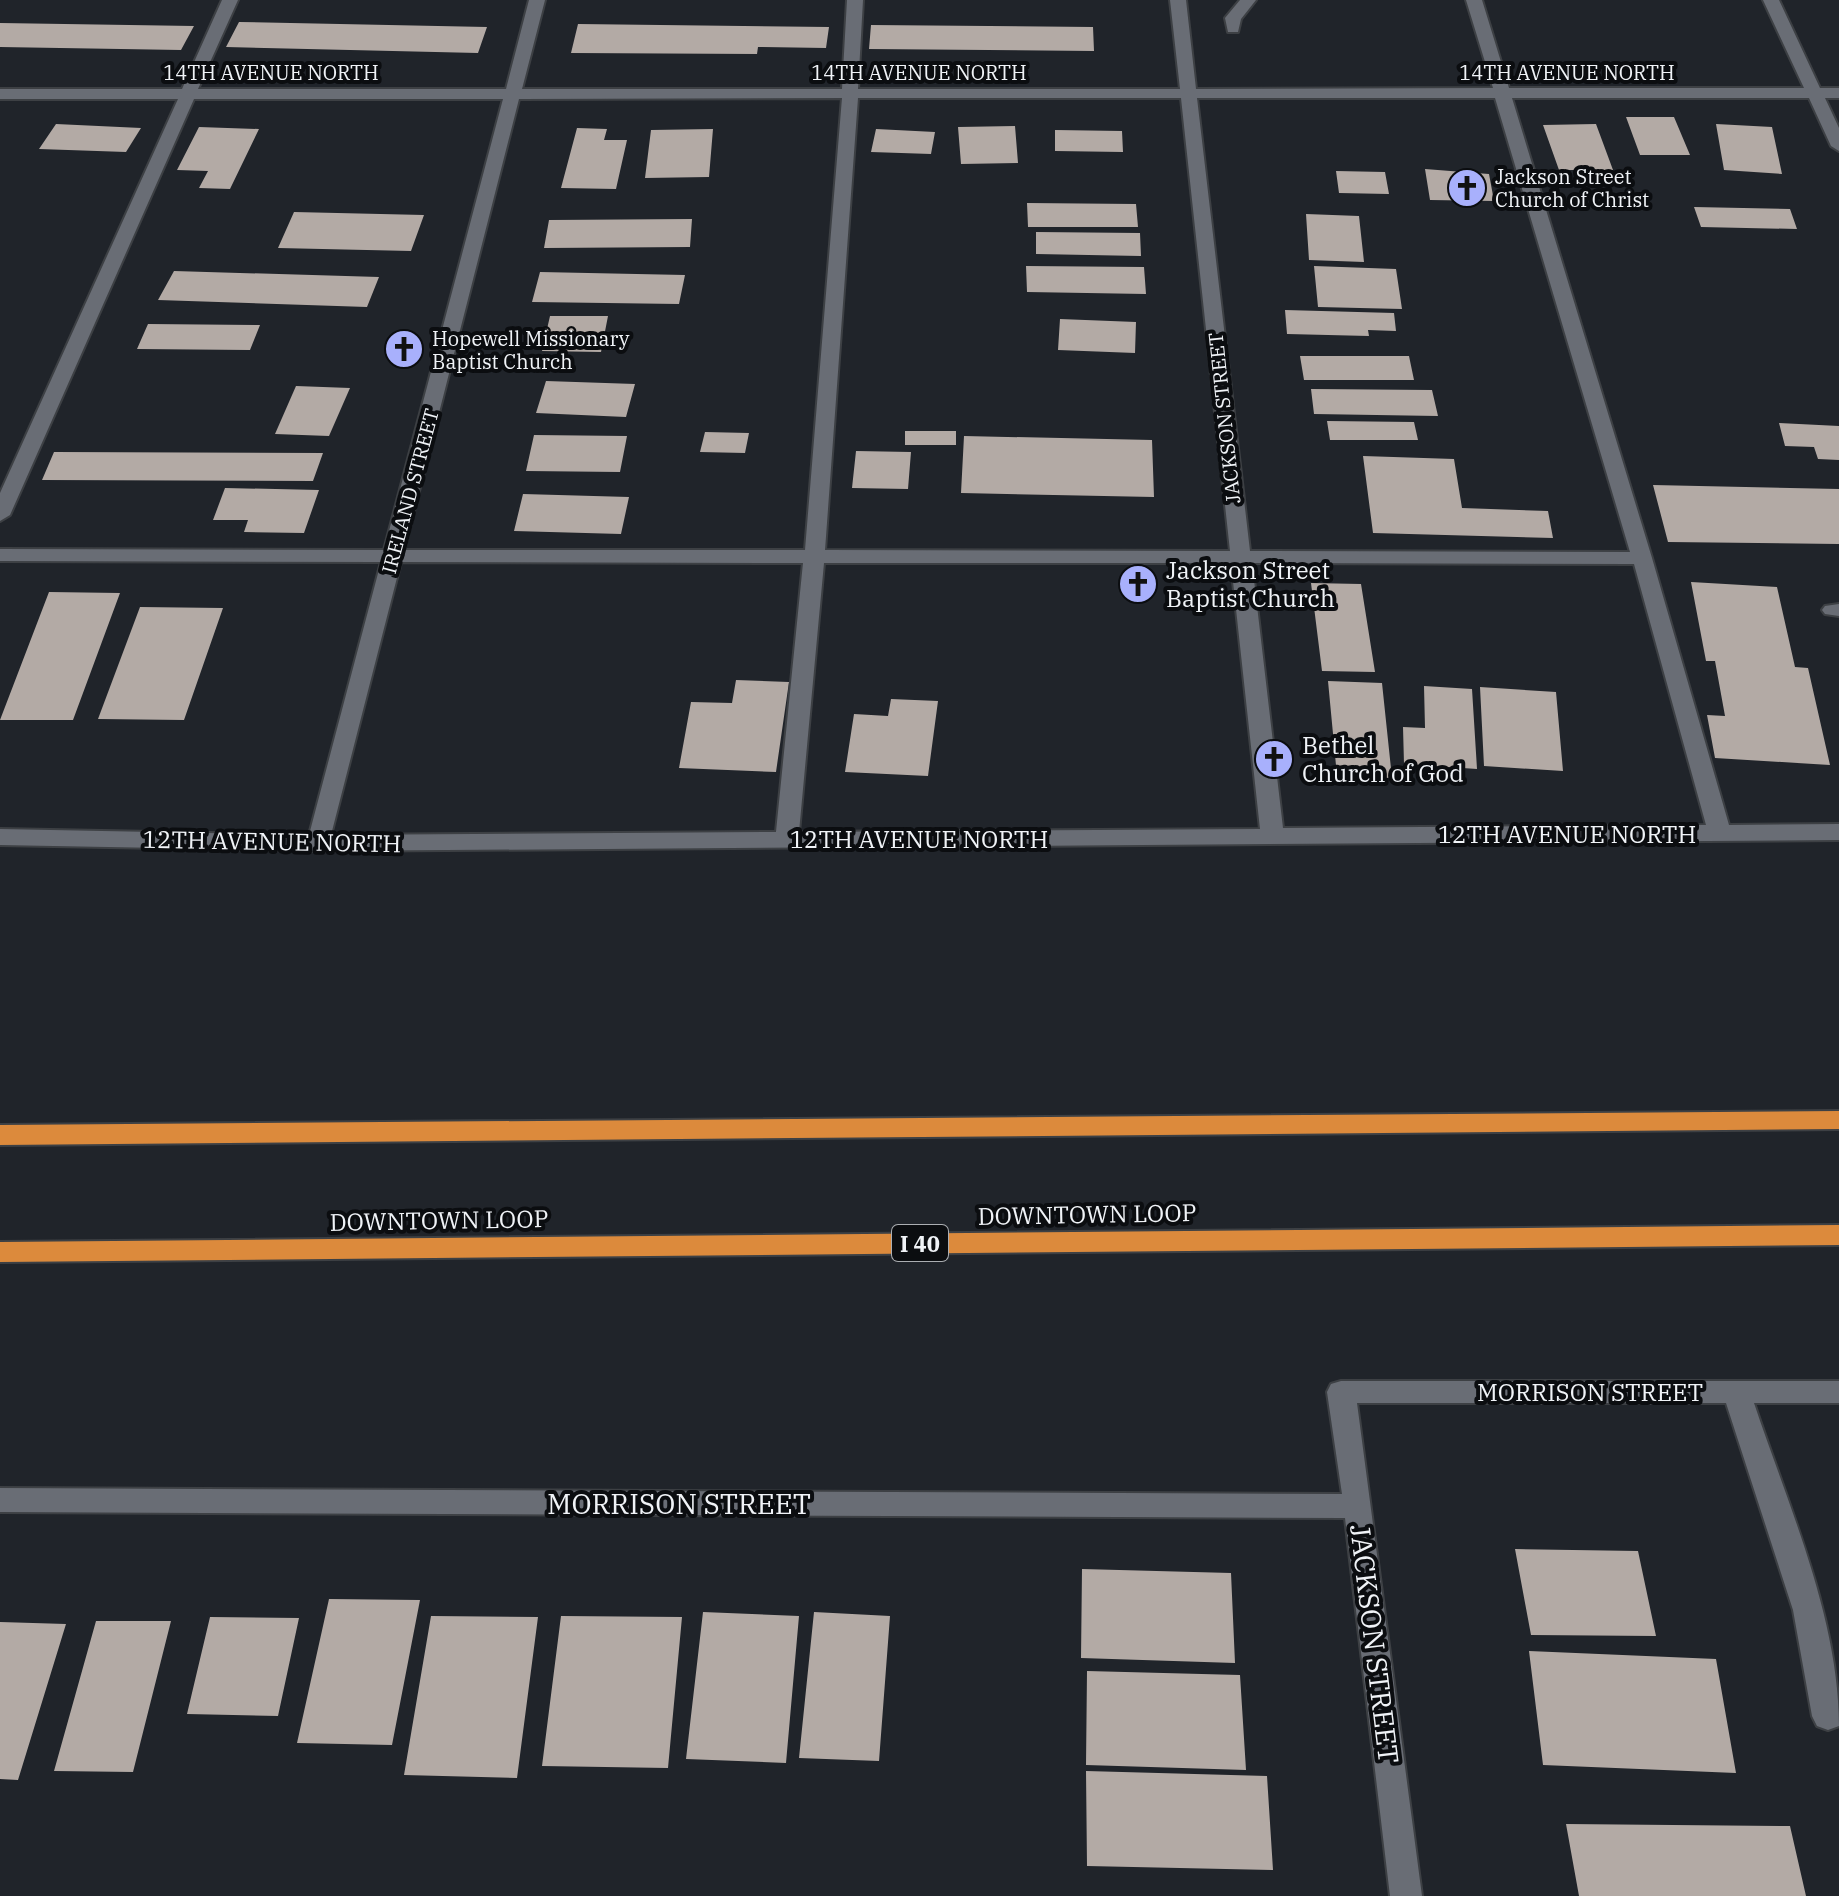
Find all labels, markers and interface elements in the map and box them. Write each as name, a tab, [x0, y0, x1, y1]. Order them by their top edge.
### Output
street label: 14TH AVENUE NORTH	[163, 59, 379, 86]
street label: 14TH AVENUE NORTH	[811, 59, 1027, 86]
street label: 14TH AVENUE NORTH	[1459, 59, 1675, 86]
place label: Jackson Street Church of Christ	[1495, 163, 1649, 213]
church icon: Jackson Street Church of Christ	[1446, 167, 1488, 209]
place label: Hopewell Missionary Baptist Church	[432, 325, 630, 375]
church icon: Hopewell Missionary Baptist Church	[383, 328, 425, 370]
street label: JACKSON STREET	[1202, 331, 1246, 505]
street label: IRELAND STREET	[375, 405, 445, 577]
place label: Jackson Street Baptist Church	[1166, 554, 1335, 614]
church icon: Jackson Street Baptist Church	[1117, 563, 1159, 605]
place label: Bethel Church of God	[1302, 729, 1464, 789]
church icon: Bethel Church of God	[1253, 738, 1295, 780]
street label: 12TH AVENUE NORTH	[1438, 818, 1696, 850]
street label: 12TH AVENUE NORTH	[142, 823, 402, 859]
street label: 12TH AVENUE NORTH	[790, 823, 1048, 855]
street label: DOWNTOWN LOOP	[977, 1196, 1197, 1232]
street label: DOWNTOWN LOOP	[329, 1202, 549, 1238]
road number: I 40	[892, 1225, 948, 1261]
street label: MORRISON STREET	[1477, 1376, 1703, 1408]
street label: MORRISON STREET	[547, 1485, 811, 1522]
street label: JACKSON STREET	[1342, 1522, 1408, 1766]

